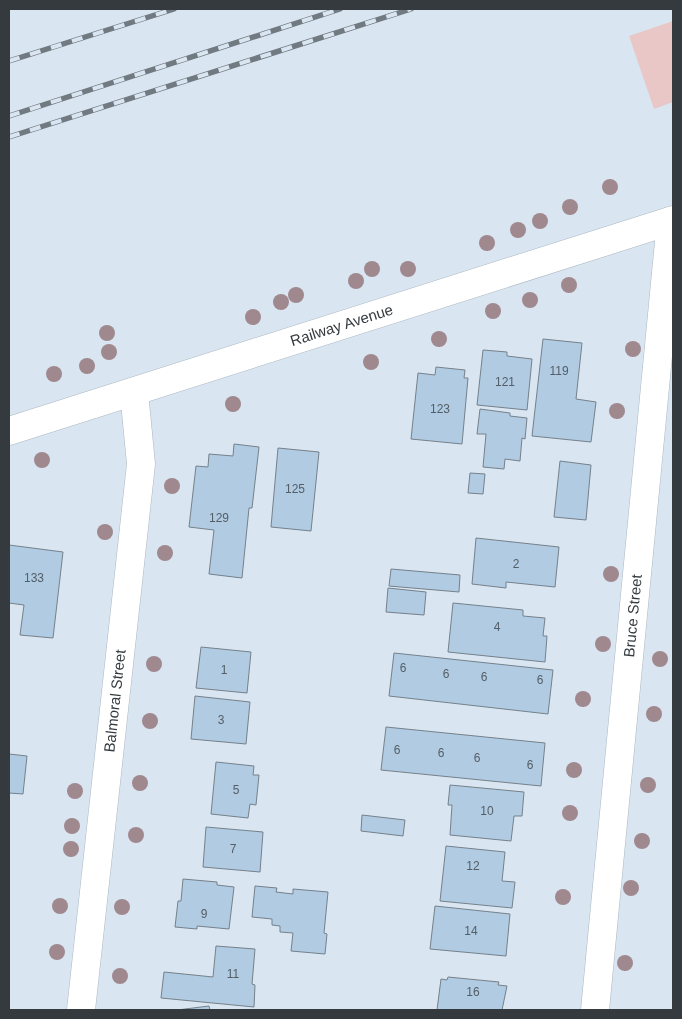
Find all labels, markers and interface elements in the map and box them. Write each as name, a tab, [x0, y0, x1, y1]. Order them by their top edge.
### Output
street label: Railway Avenue	[288, 301, 395, 349]
house number: 119	[549, 364, 569, 378]
house number: 121	[495, 375, 515, 389]
house number: 123	[430, 402, 450, 416]
house number: 125	[285, 482, 305, 496]
house number: 129	[209, 511, 229, 525]
house number: 2	[513, 557, 520, 571]
house number: 133	[24, 571, 44, 585]
street label: Bruce Street	[620, 573, 645, 658]
house number: 4	[494, 620, 501, 634]
street label: Balmoral Street	[100, 648, 129, 753]
house number: 6	[400, 661, 407, 675]
house number: 1	[221, 663, 228, 677]
house number: 6	[443, 667, 450, 681]
house number: 6	[481, 670, 488, 684]
house number: 6	[537, 673, 544, 687]
house number: 3	[218, 713, 225, 727]
house number: 6	[394, 743, 401, 757]
house number: 6	[438, 746, 445, 760]
house number: 6	[474, 751, 481, 765]
house number: 6	[527, 758, 534, 772]
house number: 5	[233, 783, 240, 797]
house number: 10	[480, 804, 494, 818]
house number: 7	[230, 842, 237, 856]
house number: 12	[466, 859, 480, 873]
house number: 9	[201, 907, 208, 921]
house number: 14	[464, 924, 478, 938]
house number: 11	[227, 967, 240, 981]
house number: 16	[466, 985, 480, 999]

